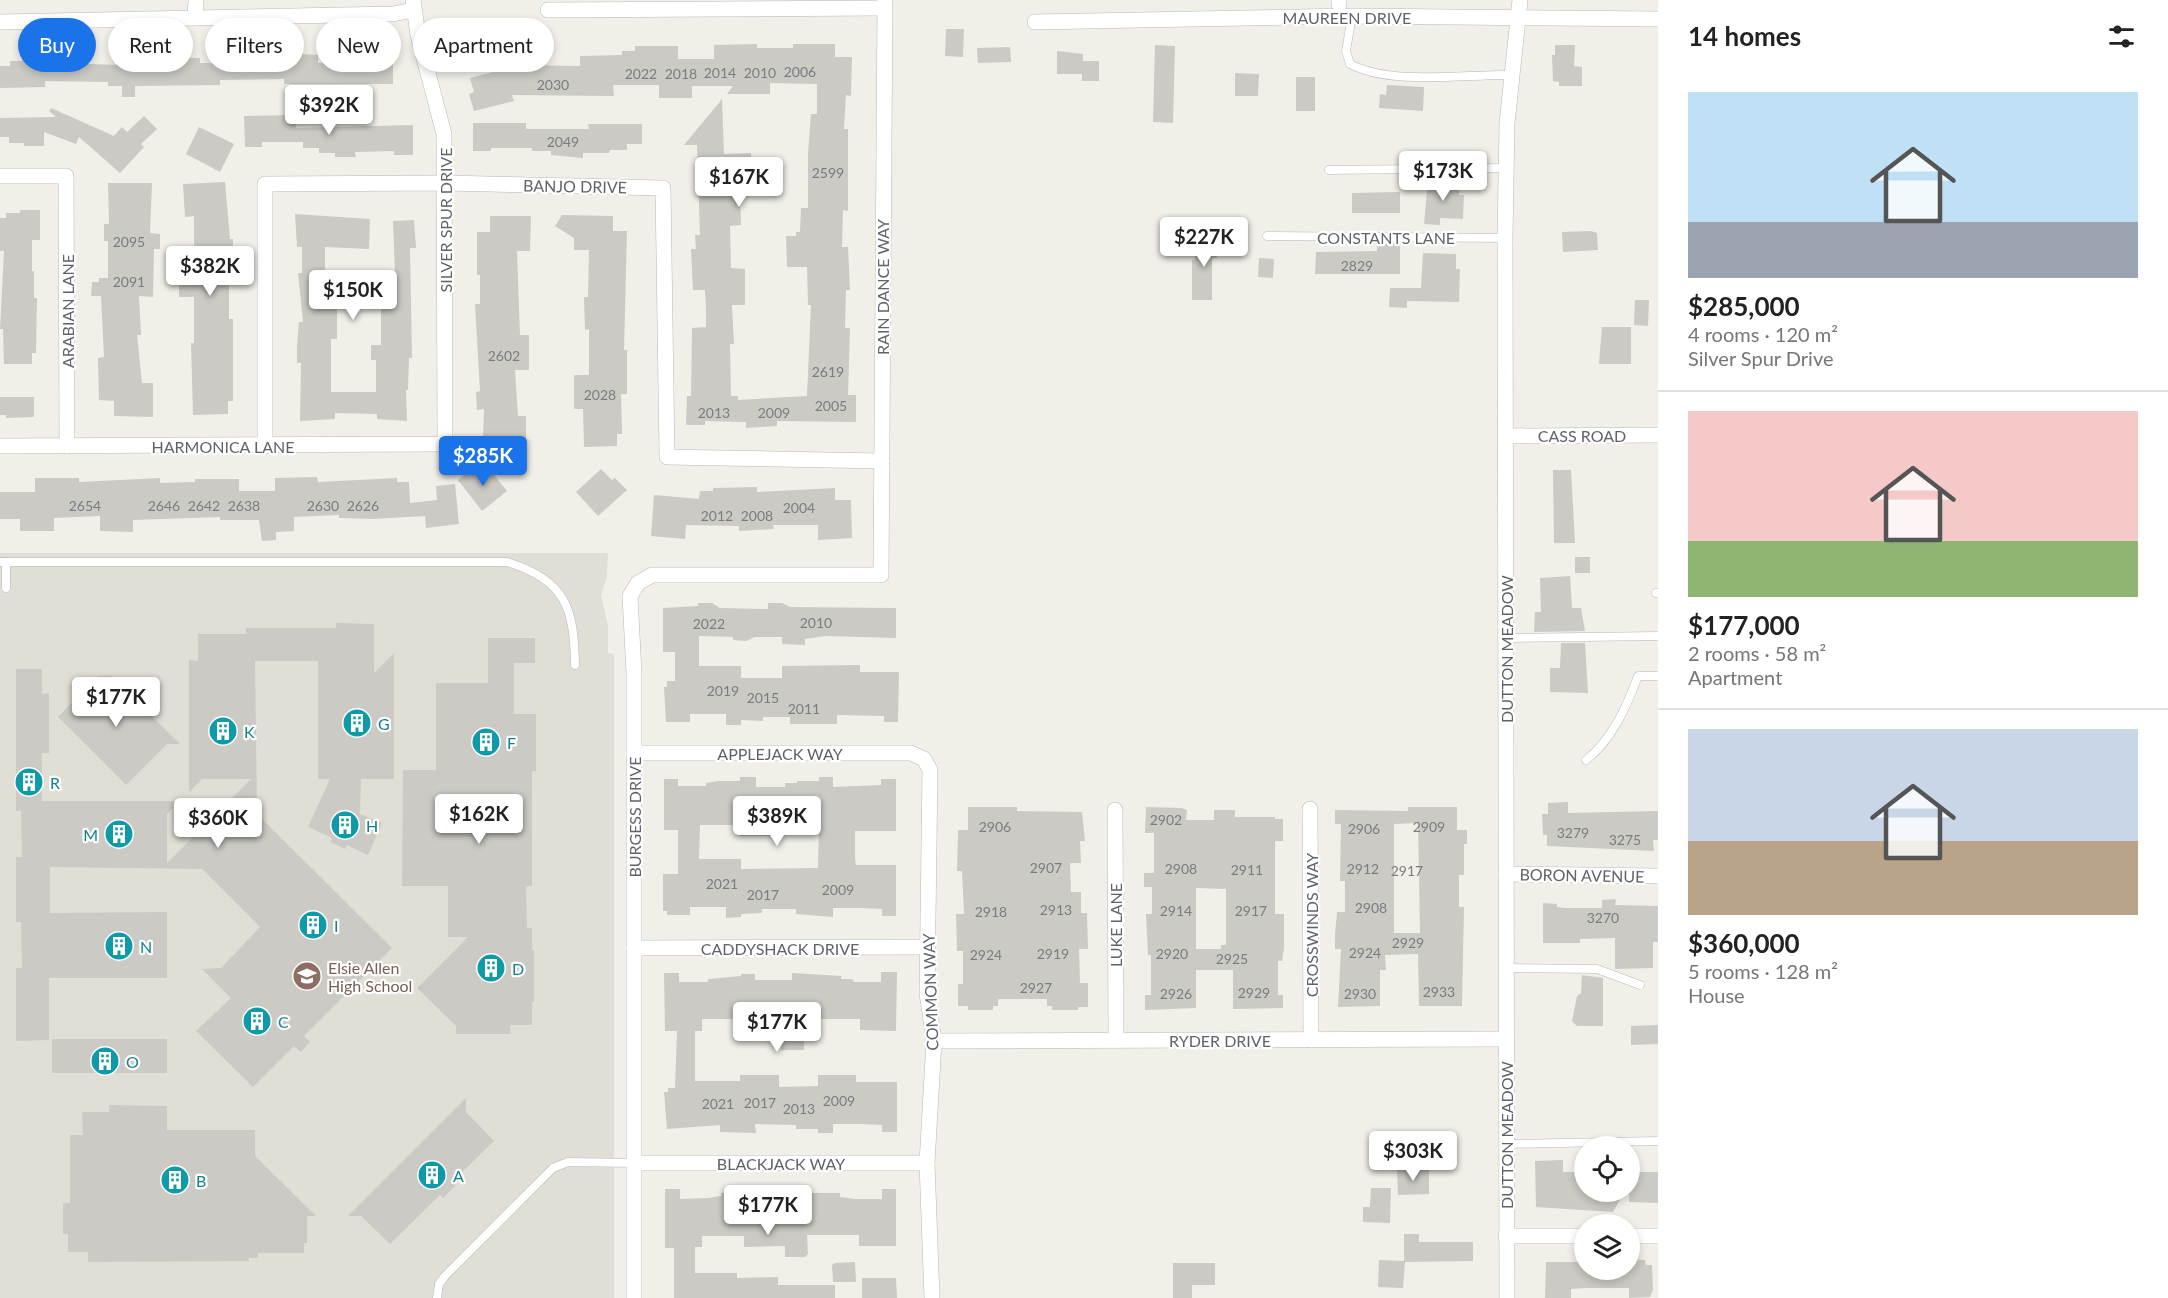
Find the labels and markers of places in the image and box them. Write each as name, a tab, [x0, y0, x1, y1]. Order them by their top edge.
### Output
pin: $392K	[287, 85, 371, 136]
pin: $173K	[1401, 151, 1485, 202]
pin: $167K	[697, 157, 781, 208]
pin: $227K	[1162, 217, 1246, 268]
pin: $382K	[168, 246, 252, 297]
pin: $150K	[311, 270, 395, 321]
pin: $285K	[441, 436, 525, 487]
pin: $177K	[74, 677, 158, 728]
building icon: G	[341, 707, 373, 739]
place label: G	[378, 714, 390, 733]
building icon: K	[207, 715, 239, 747]
place label: K	[244, 722, 255, 741]
building icon: F	[470, 726, 502, 758]
place label: F	[507, 733, 516, 752]
building icon: R	[13, 766, 45, 798]
place label: R	[50, 773, 60, 792]
pin: $162K	[437, 794, 521, 845]
pin: $389K	[735, 796, 819, 847]
pin: $360K	[176, 798, 260, 849]
building icon: H	[329, 809, 361, 841]
place label: H	[366, 816, 378, 835]
building icon: M	[103, 818, 135, 850]
place label: M	[83, 825, 98, 844]
building icon: I	[297, 909, 329, 941]
place label: I	[334, 916, 338, 935]
building icon: N	[103, 930, 135, 962]
place label: N	[140, 937, 152, 956]
building icon: D	[475, 952, 507, 984]
place label: Elsie Allen High School	[328, 958, 412, 995]
place label: D	[512, 959, 524, 978]
school or university icon: Elsie Allen High School	[291, 960, 323, 992]
pin: $177K	[735, 1002, 819, 1053]
building icon: C	[241, 1005, 273, 1037]
place label: C	[278, 1012, 289, 1031]
building icon: O	[89, 1045, 121, 1077]
place label: O	[126, 1052, 139, 1071]
pin: $303K	[1371, 1131, 1455, 1182]
building icon: A	[416, 1159, 448, 1191]
building icon: B	[159, 1164, 191, 1196]
place label: A	[453, 1166, 464, 1185]
place label: B	[196, 1171, 206, 1190]
pin: $177K	[726, 1185, 810, 1236]

